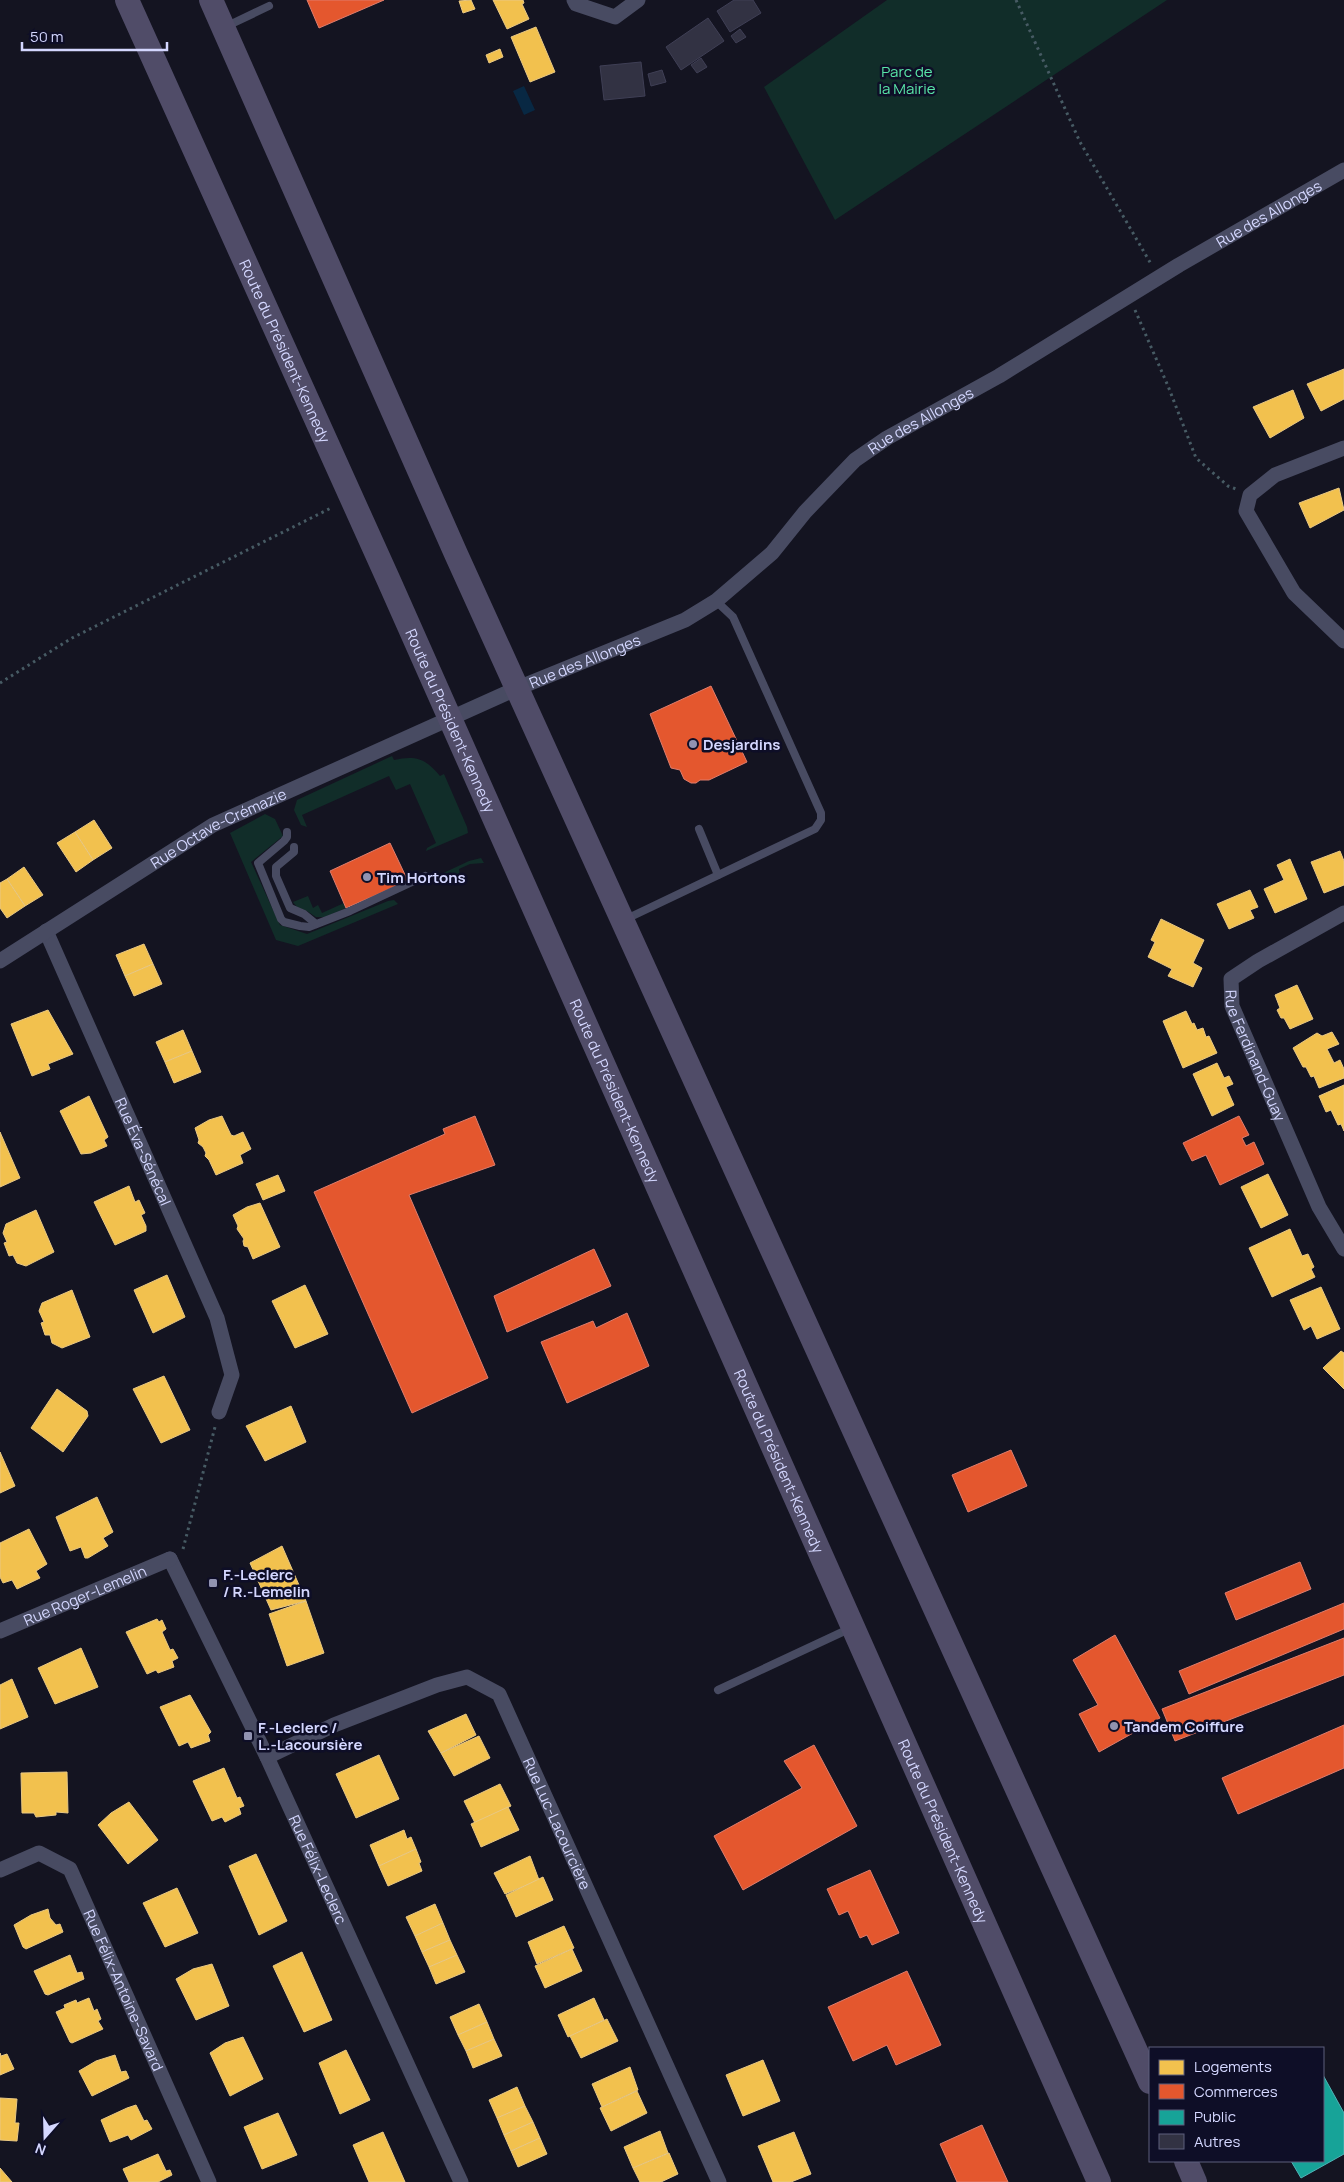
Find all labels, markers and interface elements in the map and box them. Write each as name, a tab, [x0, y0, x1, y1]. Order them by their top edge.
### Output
scale bar	[22, 20, 168, 52]
text: 50 m	[30, 26, 64, 47]
park label: Parc de la Mairie	[879, 61, 936, 99]
street label: Rue des Allonges	[1212, 175, 1325, 252]
street label: Route du Président-Kennedy	[235, 256, 336, 446]
street label: Rue des Allonges	[863, 382, 977, 459]
street label: Route du Président-Kennedy	[401, 625, 501, 816]
street label: Rue des Allonges	[526, 629, 644, 693]
place label: Desjardins	[703, 734, 780, 755]
marker: Desjardins	[687, 738, 699, 750]
street label: Rue Octave-Crémazie	[146, 783, 290, 873]
place label: Tim Hortons	[377, 867, 466, 888]
marker: Tim Hortons	[361, 871, 373, 883]
street label: Rue Ferdinand-Guay	[1221, 989, 1291, 1124]
street label: Route du Président-Kennedy	[565, 995, 665, 1186]
street label: Rue Éva-Sénécal	[110, 1094, 176, 1209]
street label: Route du Président-Kennedy	[729, 1366, 829, 1556]
street label: Rue Roger-Lemelin	[20, 1560, 149, 1630]
place label: F.-Leclerc / R.-Lemelin	[223, 1564, 310, 1602]
marker: F.-Leclerc / R.-Lemelin	[207, 1577, 219, 1589]
place label: Tandem Coiffure	[1124, 1716, 1244, 1737]
place label: F.-Leclerc / L.-Lacoursière	[258, 1717, 362, 1755]
marker: Tandem Coiffure	[1108, 1720, 1120, 1732]
marker: F.-Leclerc / L.-Lacoursière	[242, 1730, 254, 1742]
street label: Route du Président-Kennedy	[893, 1736, 993, 1927]
street label: Rue Luc-Lacourcière	[518, 1754, 596, 1893]
street label: Rue Félix-Leclerc	[284, 1811, 352, 1927]
street label: Rue Félix-Antoine-Savard	[79, 1906, 169, 2074]
legend	[1149, 2047, 1324, 2162]
text: Logements	[1194, 2056, 1272, 2077]
text: Commerces	[1194, 2081, 1278, 2102]
text: Public	[1194, 2106, 1236, 2127]
north arrow	[20, 2112, 70, 2162]
text: Autres	[1194, 2131, 1240, 2152]
text: N	[32, 2139, 48, 2160]

